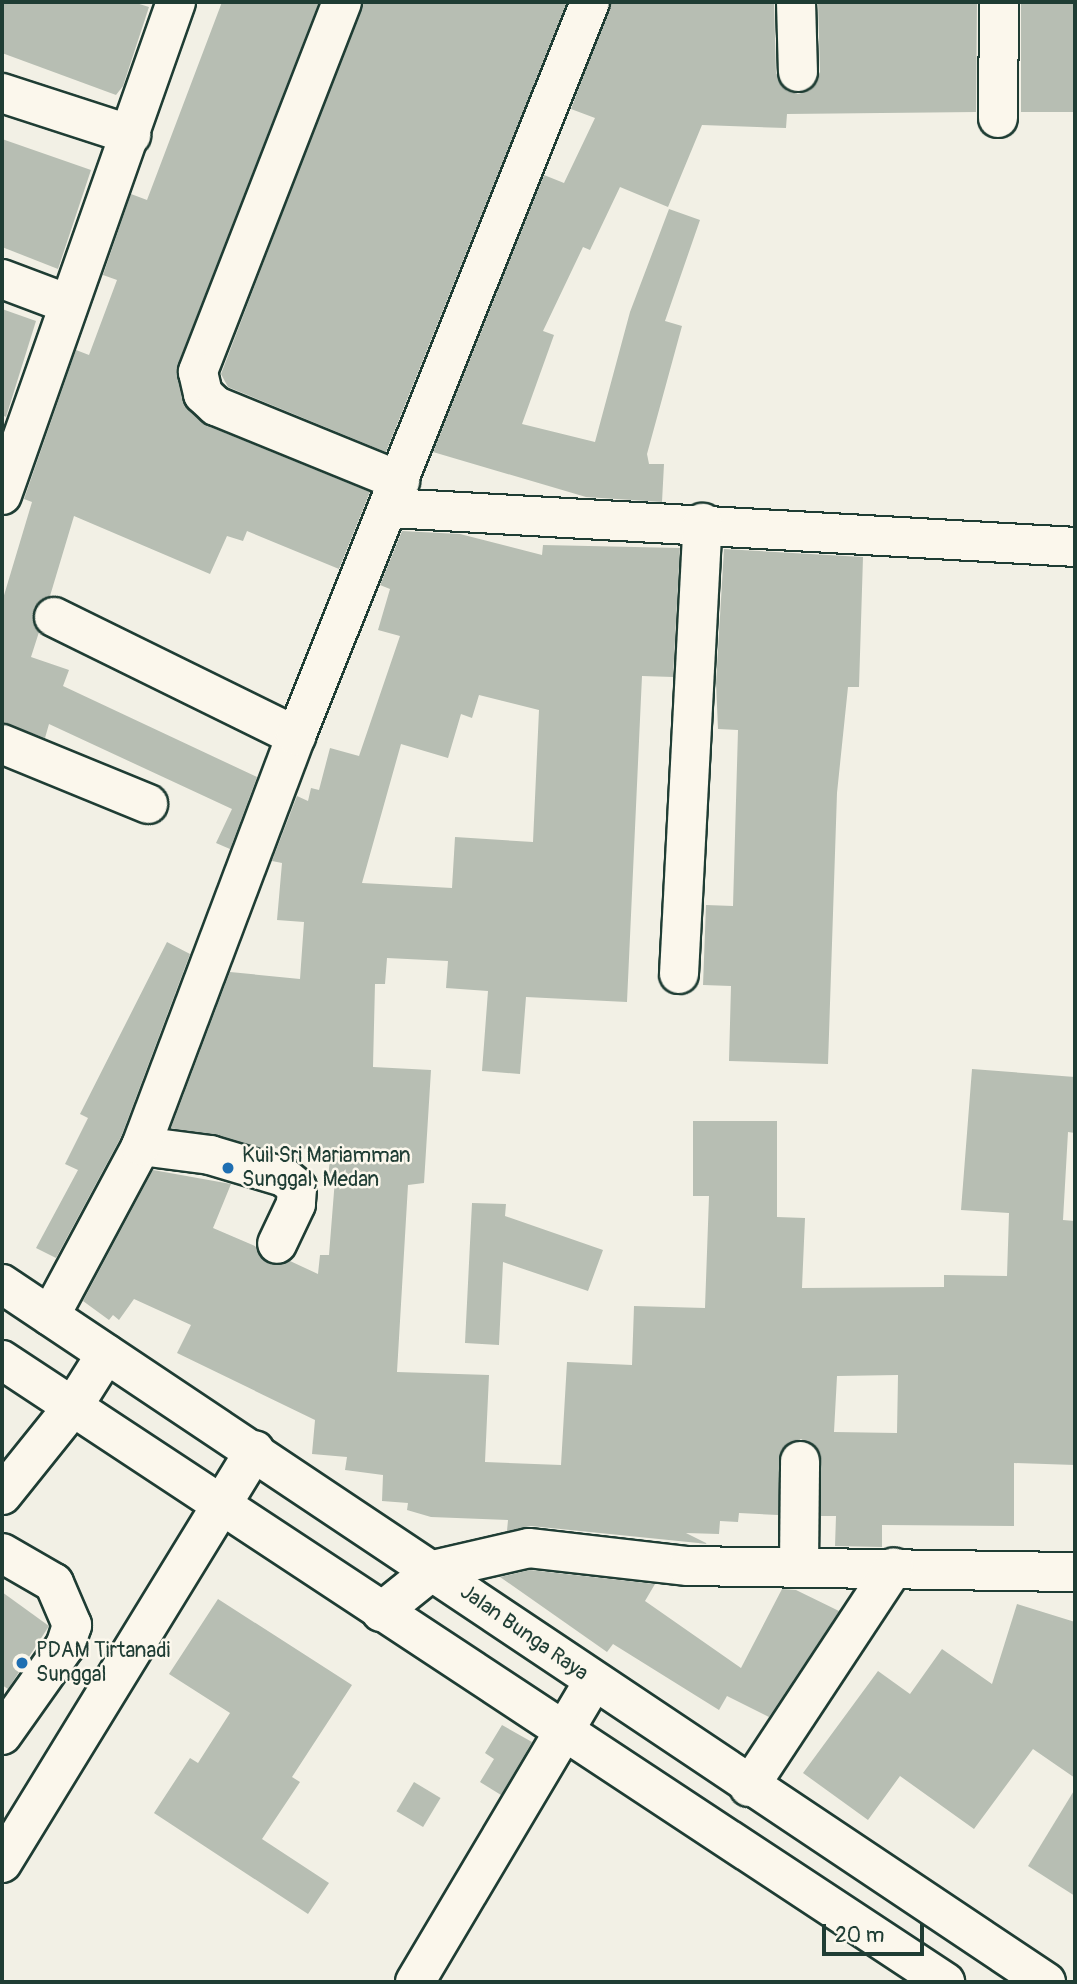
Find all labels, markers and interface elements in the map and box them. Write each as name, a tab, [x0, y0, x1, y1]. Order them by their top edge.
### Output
place label: Kuil Sri Mariamman Sunggal, Medan	[242, 1143, 411, 1193]
marker: Kuil Sri Mariamman Sunggal, Medan	[220, 1160, 236, 1176]
street label: Jalan Bunga Raya	[455, 1580, 593, 1686]
place label: PDAM Tirtanadi Sunggal	[36, 1638, 170, 1688]
marker: PDAM Tirtanadi Sunggal	[14, 1655, 30, 1671]
scale bar	[825, 1910, 926, 1954]
text: 20 m	[835, 1922, 884, 1949]

